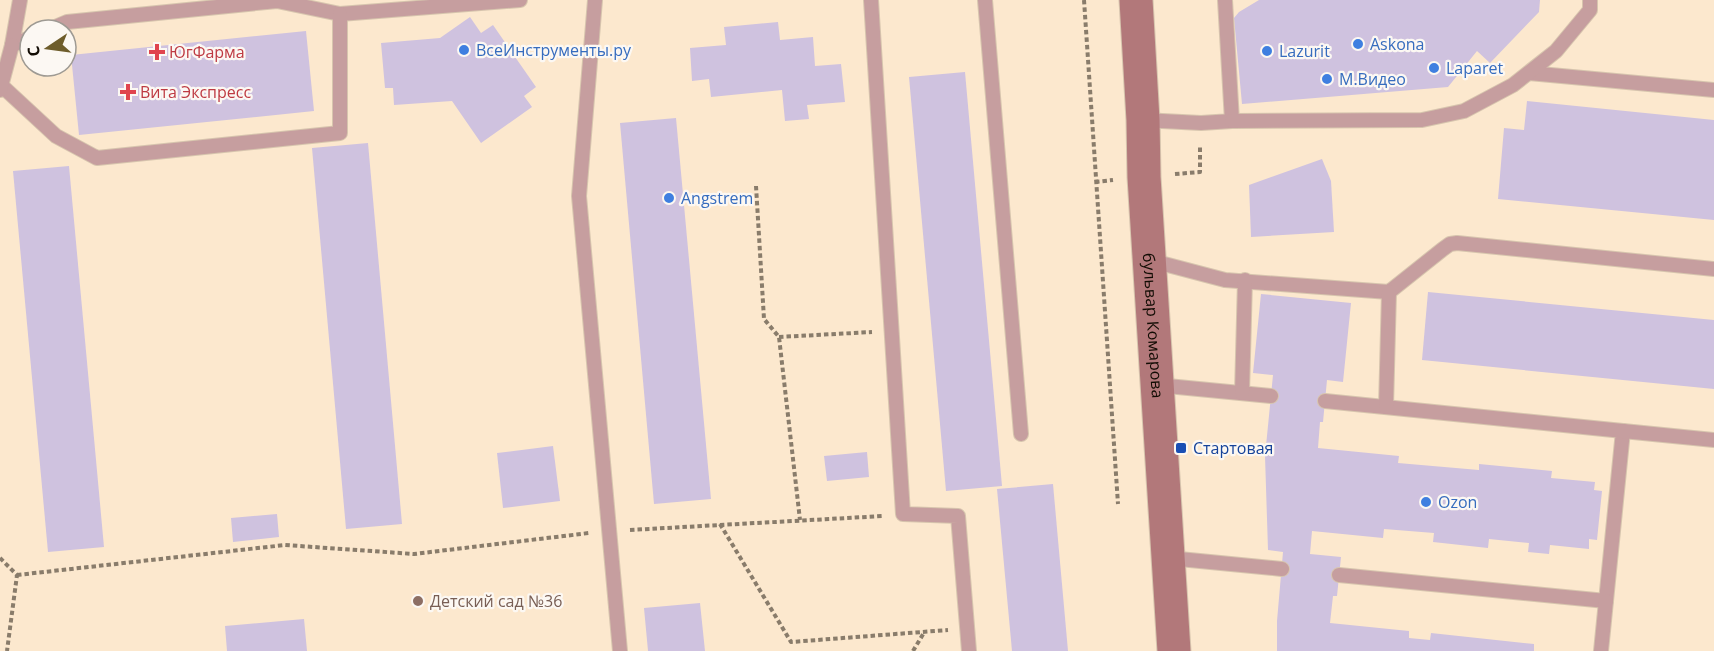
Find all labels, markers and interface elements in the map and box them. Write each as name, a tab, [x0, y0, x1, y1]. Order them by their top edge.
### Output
north arrow	[18, 18, 78, 78]
place label: Askona	[1370, 33, 1424, 55]
marker: Askona	[1351, 37, 1365, 51]
place label: ВсеИнструменты.ру	[476, 39, 632, 61]
place label: Lazurit	[1279, 40, 1330, 62]
place label: ЮгФарма	[169, 41, 245, 63]
marker: ВсеИнструменты.ру	[457, 43, 471, 57]
text: С	[22, 44, 45, 59]
marker: Lazurit	[1260, 44, 1274, 58]
marker: ЮгФарма	[150, 45, 164, 59]
place label: Laparet	[1446, 57, 1503, 79]
marker: Laparet	[1427, 61, 1441, 75]
place label: М.Видео	[1339, 68, 1406, 90]
marker: М.Видео	[1320, 72, 1334, 86]
place label: Вита Экспресс	[140, 81, 251, 103]
marker: Вита Экспресс	[121, 85, 135, 99]
place label: Angstrem	[681, 187, 753, 209]
marker: Angstrem	[662, 191, 676, 205]
street label: бульвар Комарова	[1138, 252, 1169, 399]
place label: Стартовая	[1193, 437, 1273, 459]
marker: Стартовая	[1174, 441, 1188, 455]
place label: Ozon	[1438, 491, 1477, 513]
marker: Ozon	[1419, 495, 1433, 509]
place label: Детский сад №36	[430, 590, 562, 612]
marker: Детский сад №36	[411, 594, 425, 608]

